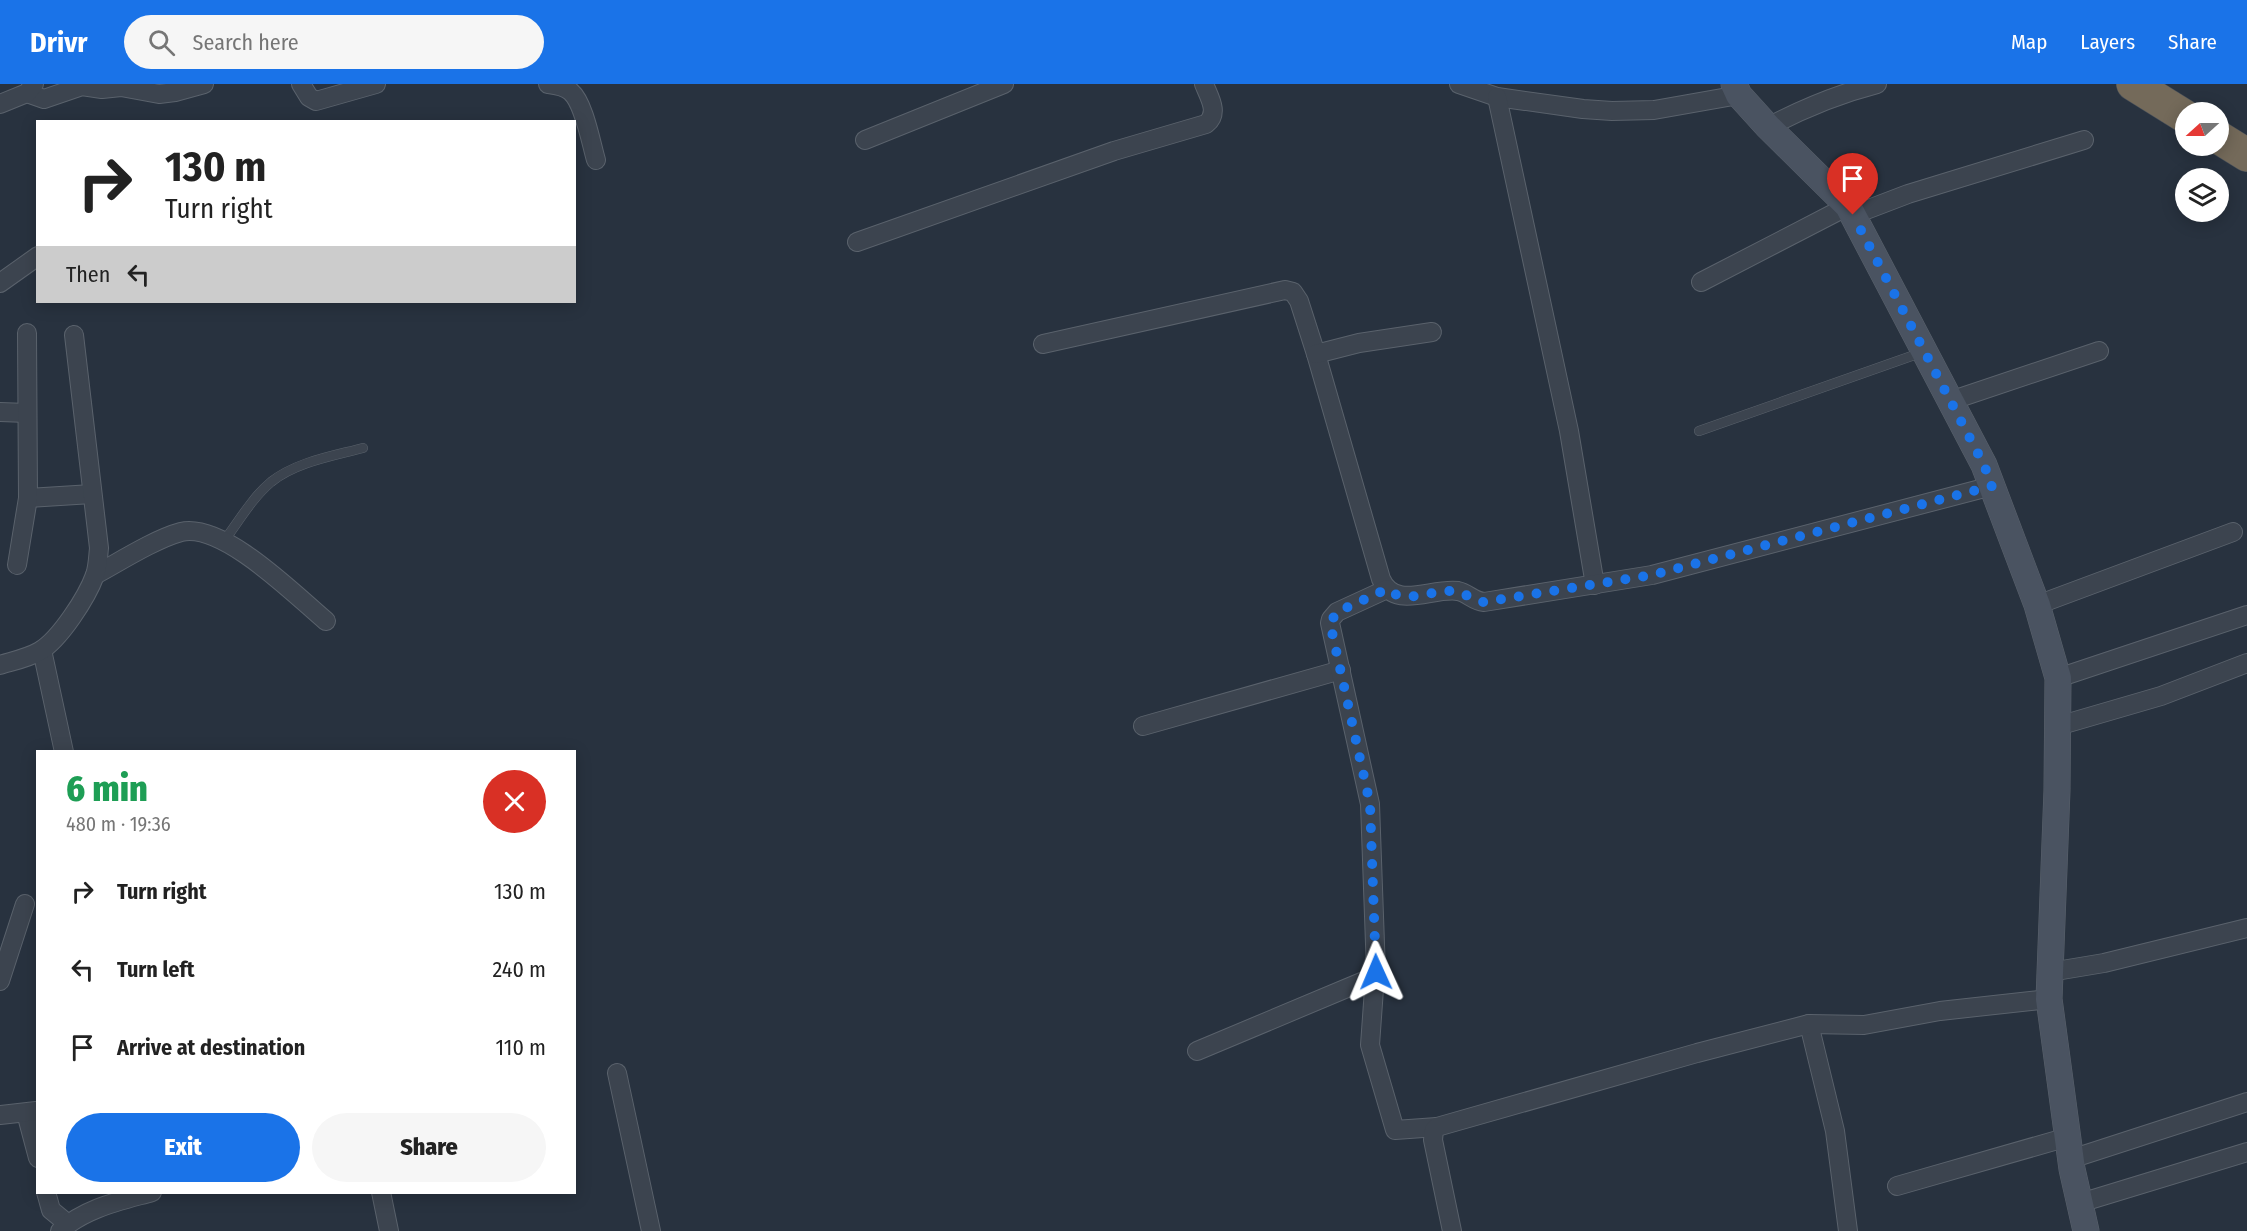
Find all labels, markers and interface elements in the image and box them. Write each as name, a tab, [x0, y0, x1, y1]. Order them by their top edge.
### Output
search box	[124, 15, 544, 69]
text: Drivr	[30, 26, 88, 59]
icon: search	[145, 26, 178, 59]
text: Search here	[193, 29, 299, 56]
text: Map	[2011, 29, 2047, 55]
text: Layers	[2080, 29, 2135, 55]
text: Share	[2168, 29, 2217, 55]
north arrow	[2175, 102, 2229, 156]
map controls	[2175, 102, 2229, 222]
text: 130 m	[165, 142, 266, 192]
icon: right	[66, 144, 144, 222]
pin	[1827, 153, 1878, 215]
icon: arrive	[1836, 162, 1869, 195]
button: layers	[2175, 168, 2229, 222]
text: Turn right	[165, 193, 273, 225]
icon: left	[122, 258, 155, 291]
text: Then	[66, 261, 110, 288]
text: 6 min	[66, 767, 148, 811]
button: close	[483, 770, 546, 833]
text: 480 m · 19:36	[66, 812, 171, 836]
icon: right	[66, 875, 99, 908]
text: Turn right	[117, 878, 206, 905]
text: 130 m	[494, 878, 546, 905]
position arrow	[1344, 940, 1408, 1004]
icon: left	[66, 953, 99, 986]
text: Turn left	[117, 956, 195, 983]
text: 240 m	[493, 956, 546, 983]
icon: arrive	[66, 1031, 99, 1064]
text: Arrive at destination	[117, 1034, 305, 1061]
text: 110 m	[496, 1034, 546, 1061]
button: Exit	[66, 1113, 300, 1182]
button: Share	[312, 1113, 546, 1182]

